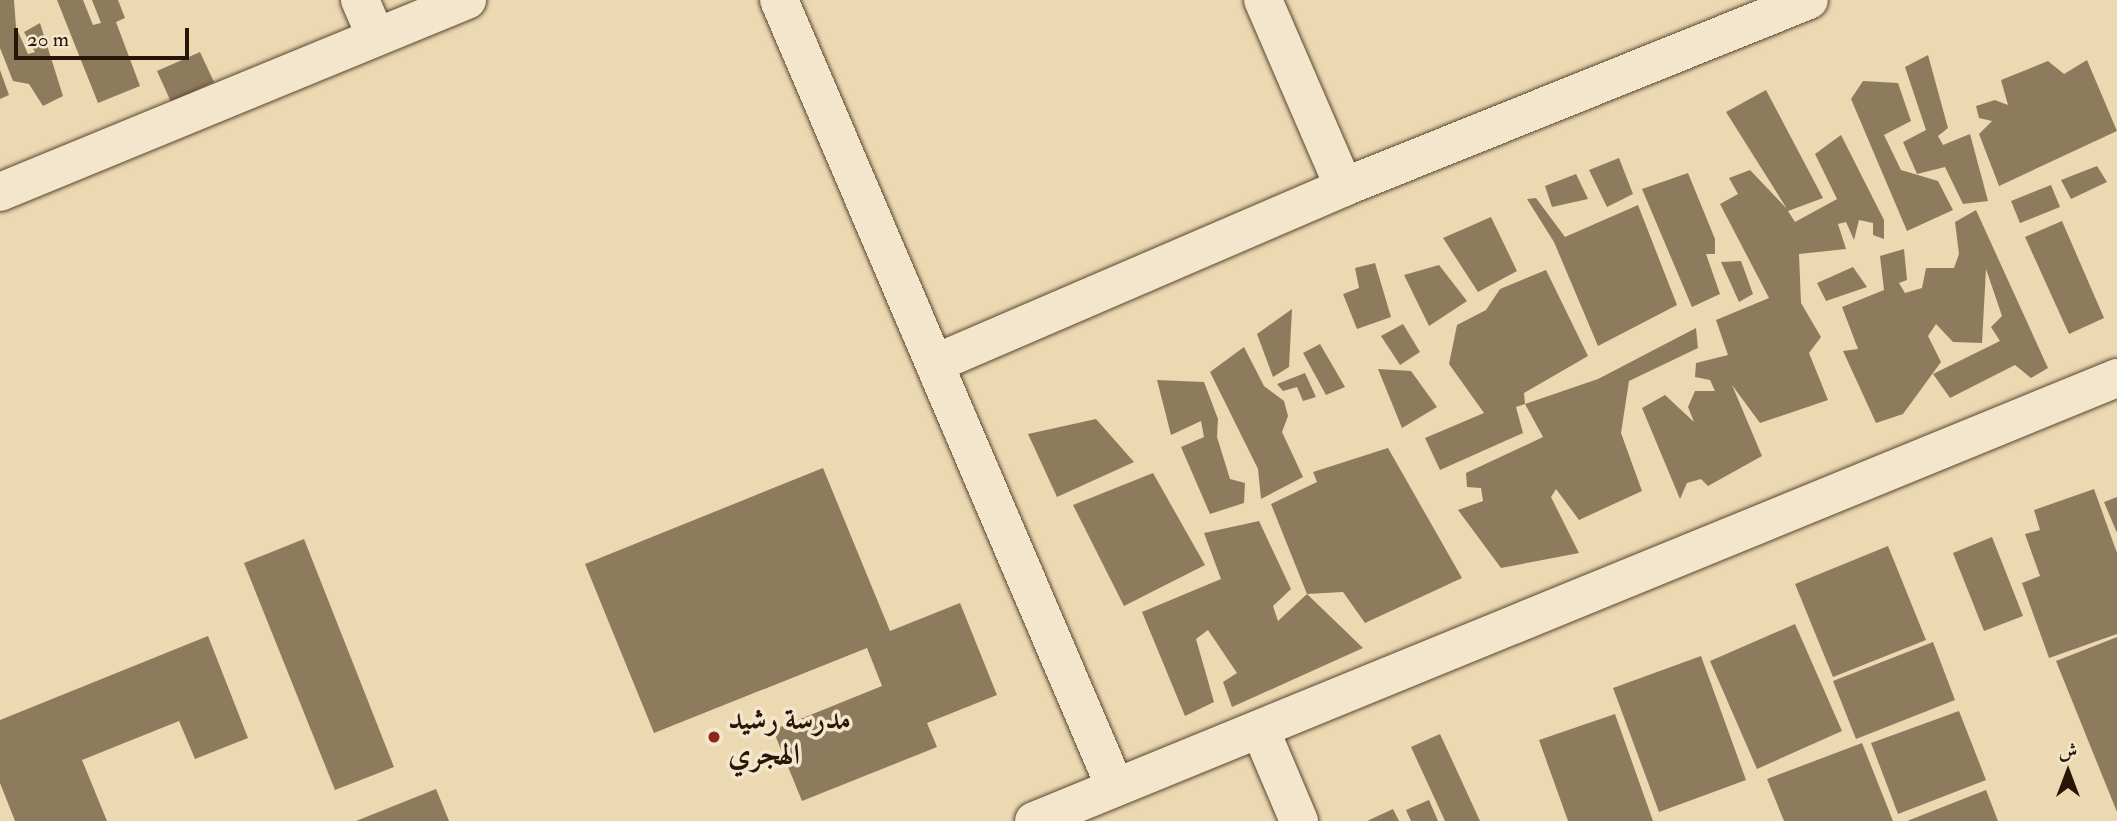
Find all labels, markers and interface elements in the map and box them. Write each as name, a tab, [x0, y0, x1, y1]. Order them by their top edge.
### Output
scale bar	[18, 14, 192, 58]
text: 20 m	[27, 26, 69, 53]
place label: مدرسة رشيد الهجري	[728, 702, 851, 772]
marker: مدرسة رشيد الهجري	[706, 729, 722, 745]
north arrow	[2033, 737, 2103, 807]
text: ش	[2059, 739, 2077, 763]

